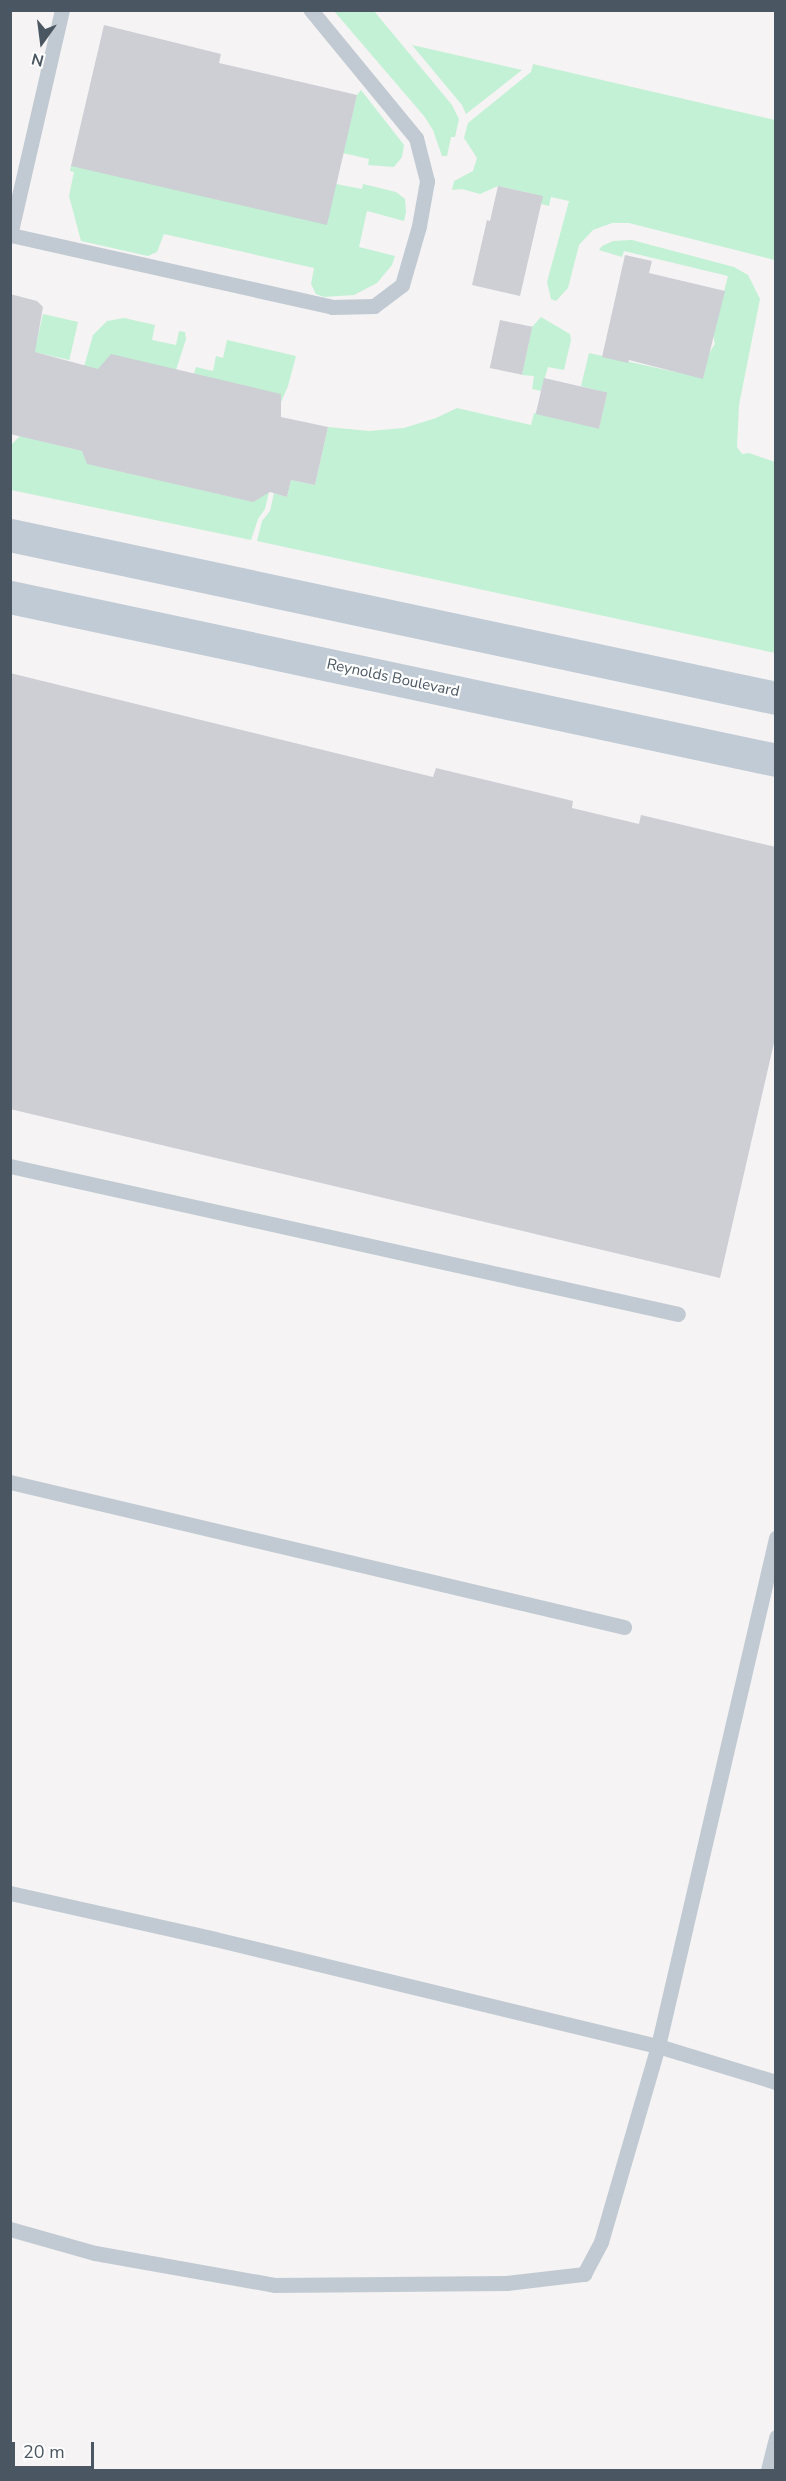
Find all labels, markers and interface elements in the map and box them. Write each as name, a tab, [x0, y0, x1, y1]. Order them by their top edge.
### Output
north arrow	[12, 12, 72, 72]
text: N	[29, 47, 46, 72]
street label: Reynolds Boulevard	[325, 655, 461, 701]
scale bar	[15, 2430, 98, 2468]
text: 20 m	[23, 2440, 65, 2464]

